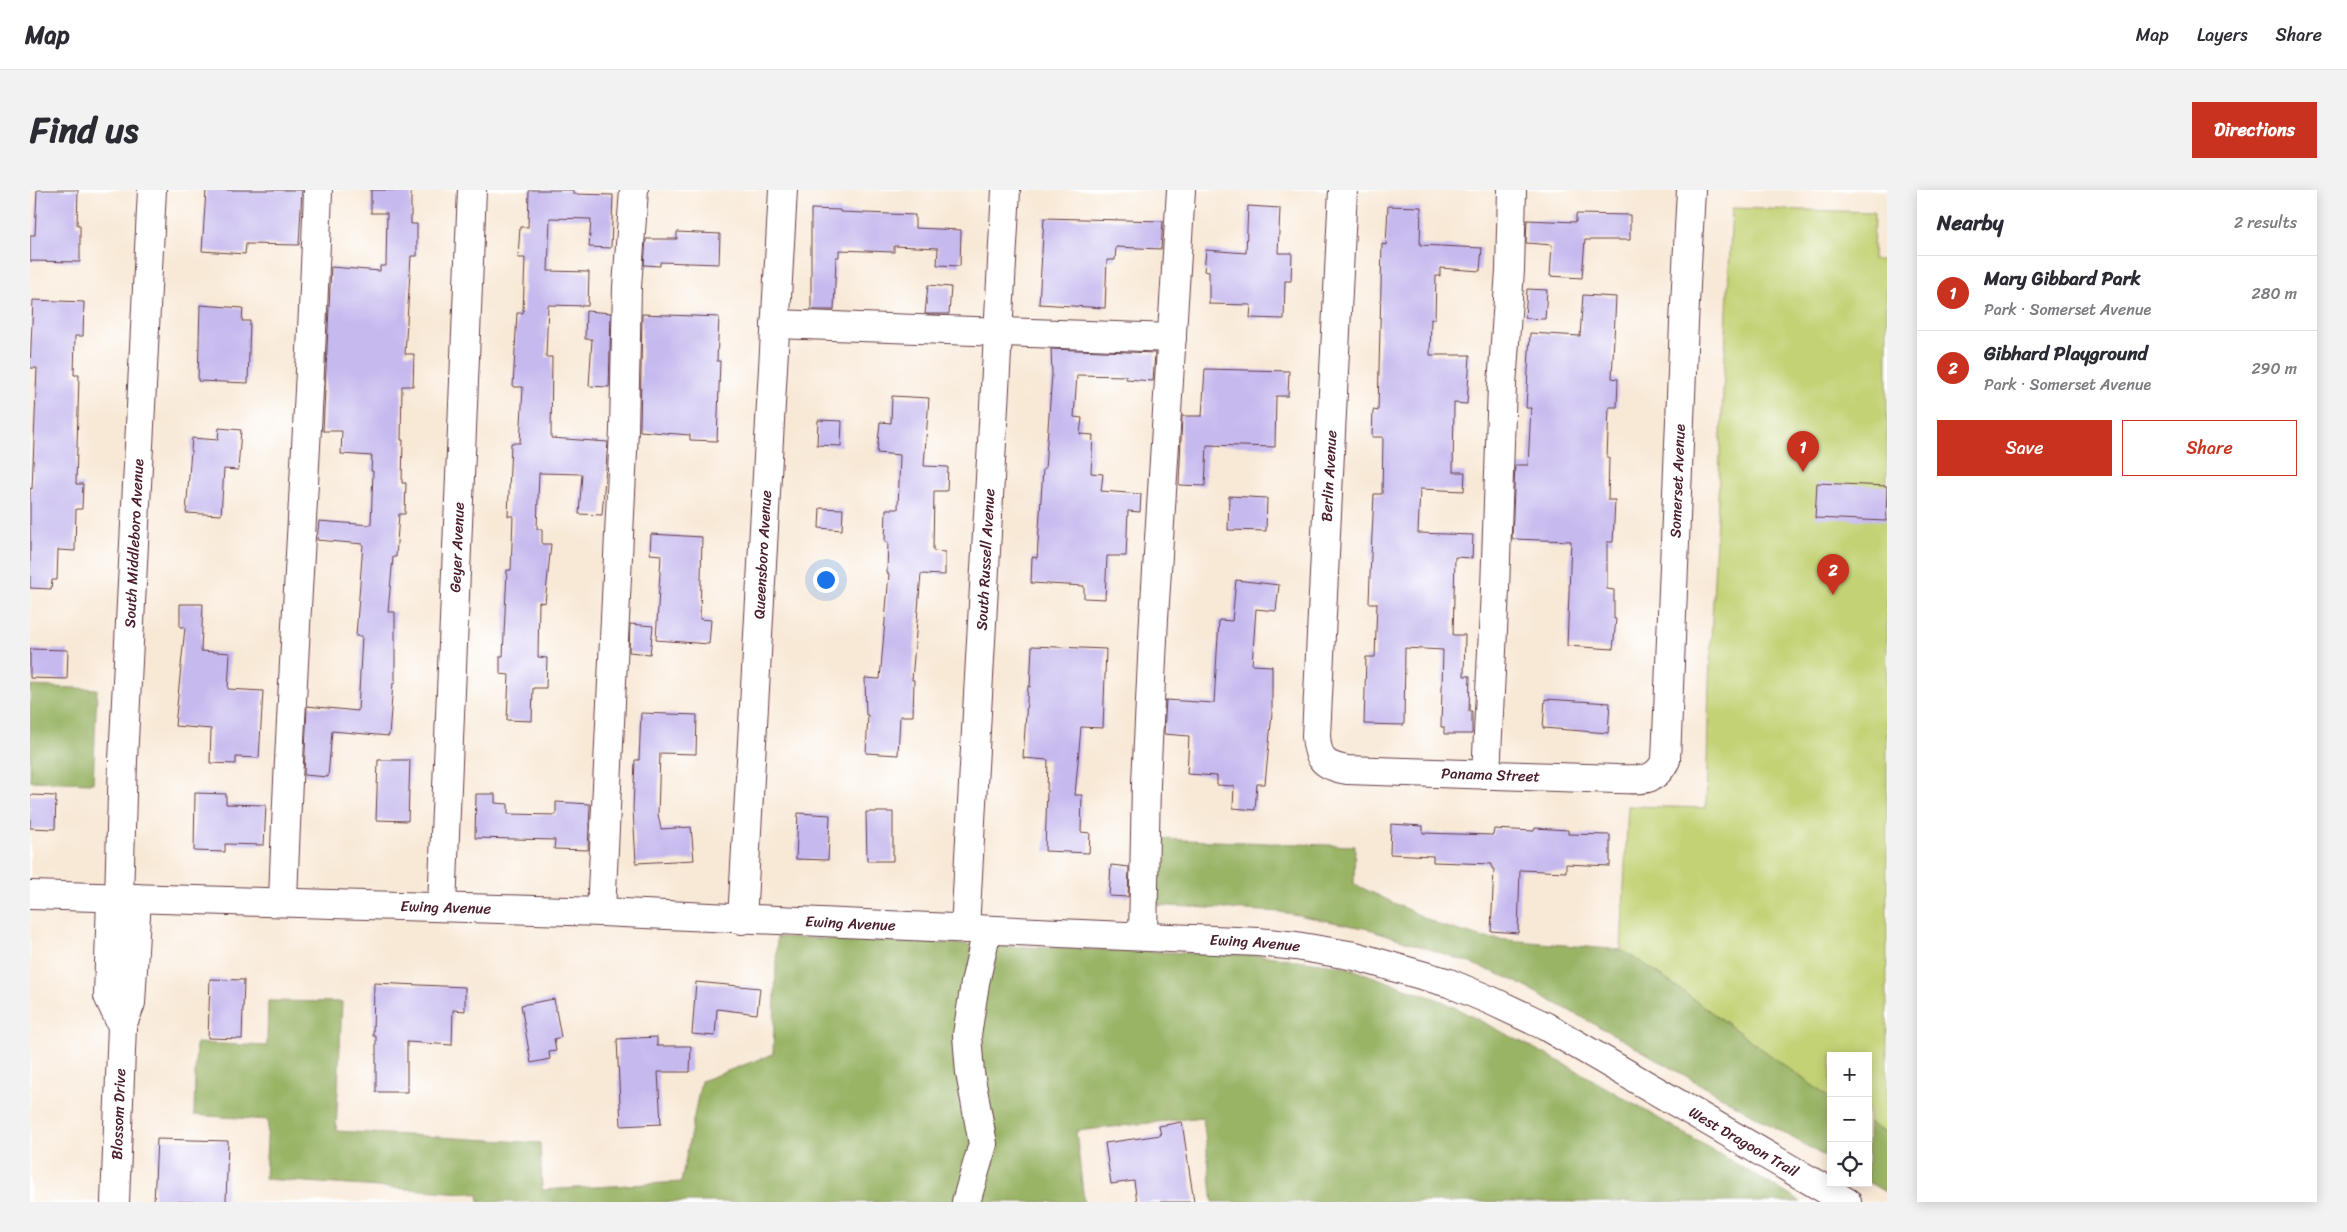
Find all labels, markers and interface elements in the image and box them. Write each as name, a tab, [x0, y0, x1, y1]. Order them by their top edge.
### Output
text: Map	[25, 14, 69, 56]
text: Map	[2136, 19, 2169, 51]
text: Layers	[2197, 19, 2248, 51]
text: Share	[2276, 19, 2322, 51]
text: Find us	[30, 99, 138, 161]
button: Directions	[2192, 102, 2317, 158]
text: Nearby	[1937, 204, 2003, 242]
text: 2 results	[2234, 208, 2297, 237]
text: Mary Gibbard Park	[1984, 262, 2141, 295]
text: 1	[1950, 279, 1956, 308]
text: 280 m	[2252, 279, 2297, 308]
text: Park · Somerset Avenue	[1984, 295, 2151, 324]
text: Gibhard Playground	[1984, 337, 2148, 370]
text: 2	[1948, 354, 1958, 383]
text: 290 m	[2251, 354, 2297, 383]
text: Park · Somerset Avenue	[1984, 370, 2151, 399]
button: Save	[1937, 420, 2112, 476]
button: Share	[2122, 420, 2297, 476]
street label: Somerset Avenue	[1662, 423, 1693, 539]
street label: Berlin Avenue	[1314, 429, 1344, 522]
pin: 1	[1787, 431, 1819, 472]
street label: South Middleboro Avenue	[117, 458, 151, 629]
street label: South Russell Avenue	[969, 488, 1002, 631]
street label: Queensboro Avenue	[746, 489, 779, 620]
street label: Geyer Avenue	[442, 501, 472, 593]
pin: 2	[1817, 554, 1849, 595]
your location	[813, 567, 839, 593]
street label: Panama Street	[1441, 760, 1541, 789]
street label: Ewing Avenue	[400, 893, 492, 922]
street label: Ewing Avenue	[805, 908, 897, 938]
street label: Ewing Avenue	[1209, 927, 1303, 960]
map controls	[1827, 1052, 1872, 1187]
button: +	[1827, 1052, 1872, 1097]
street label: Blossom Drive	[104, 1068, 133, 1160]
button: −	[1827, 1097, 1872, 1142]
street label: West Dragoon Trail	[1684, 1099, 1804, 1185]
button: locate	[1827, 1142, 1872, 1187]

